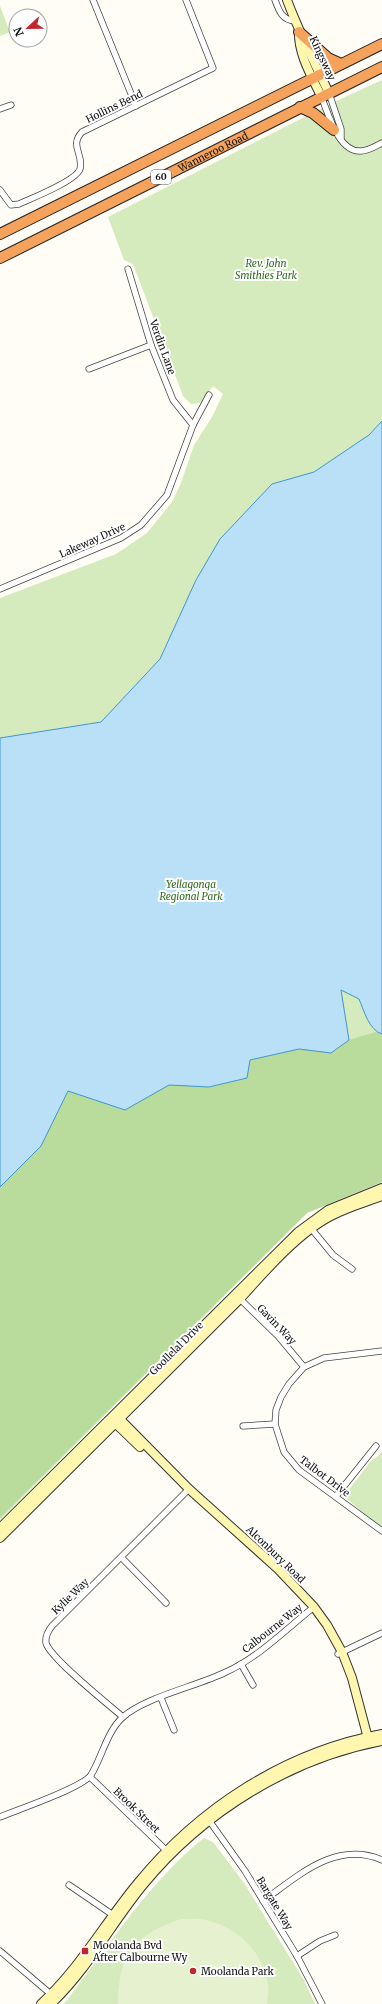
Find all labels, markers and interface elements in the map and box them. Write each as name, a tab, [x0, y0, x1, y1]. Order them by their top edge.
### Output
north arrow	[8, 8, 48, 48]
text: N	[10, 25, 27, 38]
street label: Kingsway	[307, 34, 339, 83]
street label: Hollins Bend	[84, 87, 145, 126]
street label: Wanneroo Road	[175, 129, 250, 175]
road number: 60	[151, 170, 171, 184]
park label: Rev. John Smithies Park	[235, 257, 298, 282]
street label: Verdin Lane	[146, 317, 178, 376]
street label: Lakeway Drive	[57, 520, 127, 561]
park label: Yellagonga Regional Park	[159, 878, 223, 903]
street label: Gavin Way	[254, 1302, 299, 1347]
street label: Goollelal Drive	[147, 1319, 206, 1378]
street label: Talbot Drive	[297, 1453, 352, 1499]
street label: Alconbury Road	[243, 1522, 308, 1586]
street label: Kylie Way	[49, 1575, 92, 1617]
street label: Calbourne Way	[240, 1601, 305, 1656]
street label: Brook Street	[111, 1785, 163, 1836]
street label: Bargate Way	[254, 1874, 296, 1932]
place label: Moolanda Bvd After Calbourne Wy	[92, 1939, 188, 1964]
marker: Moolanda Bvd After Calbourne Wy	[80, 1946, 90, 1956]
place label: Moolanda Park	[201, 1965, 275, 1978]
marker: Moolanda Park	[188, 1966, 198, 1976]

